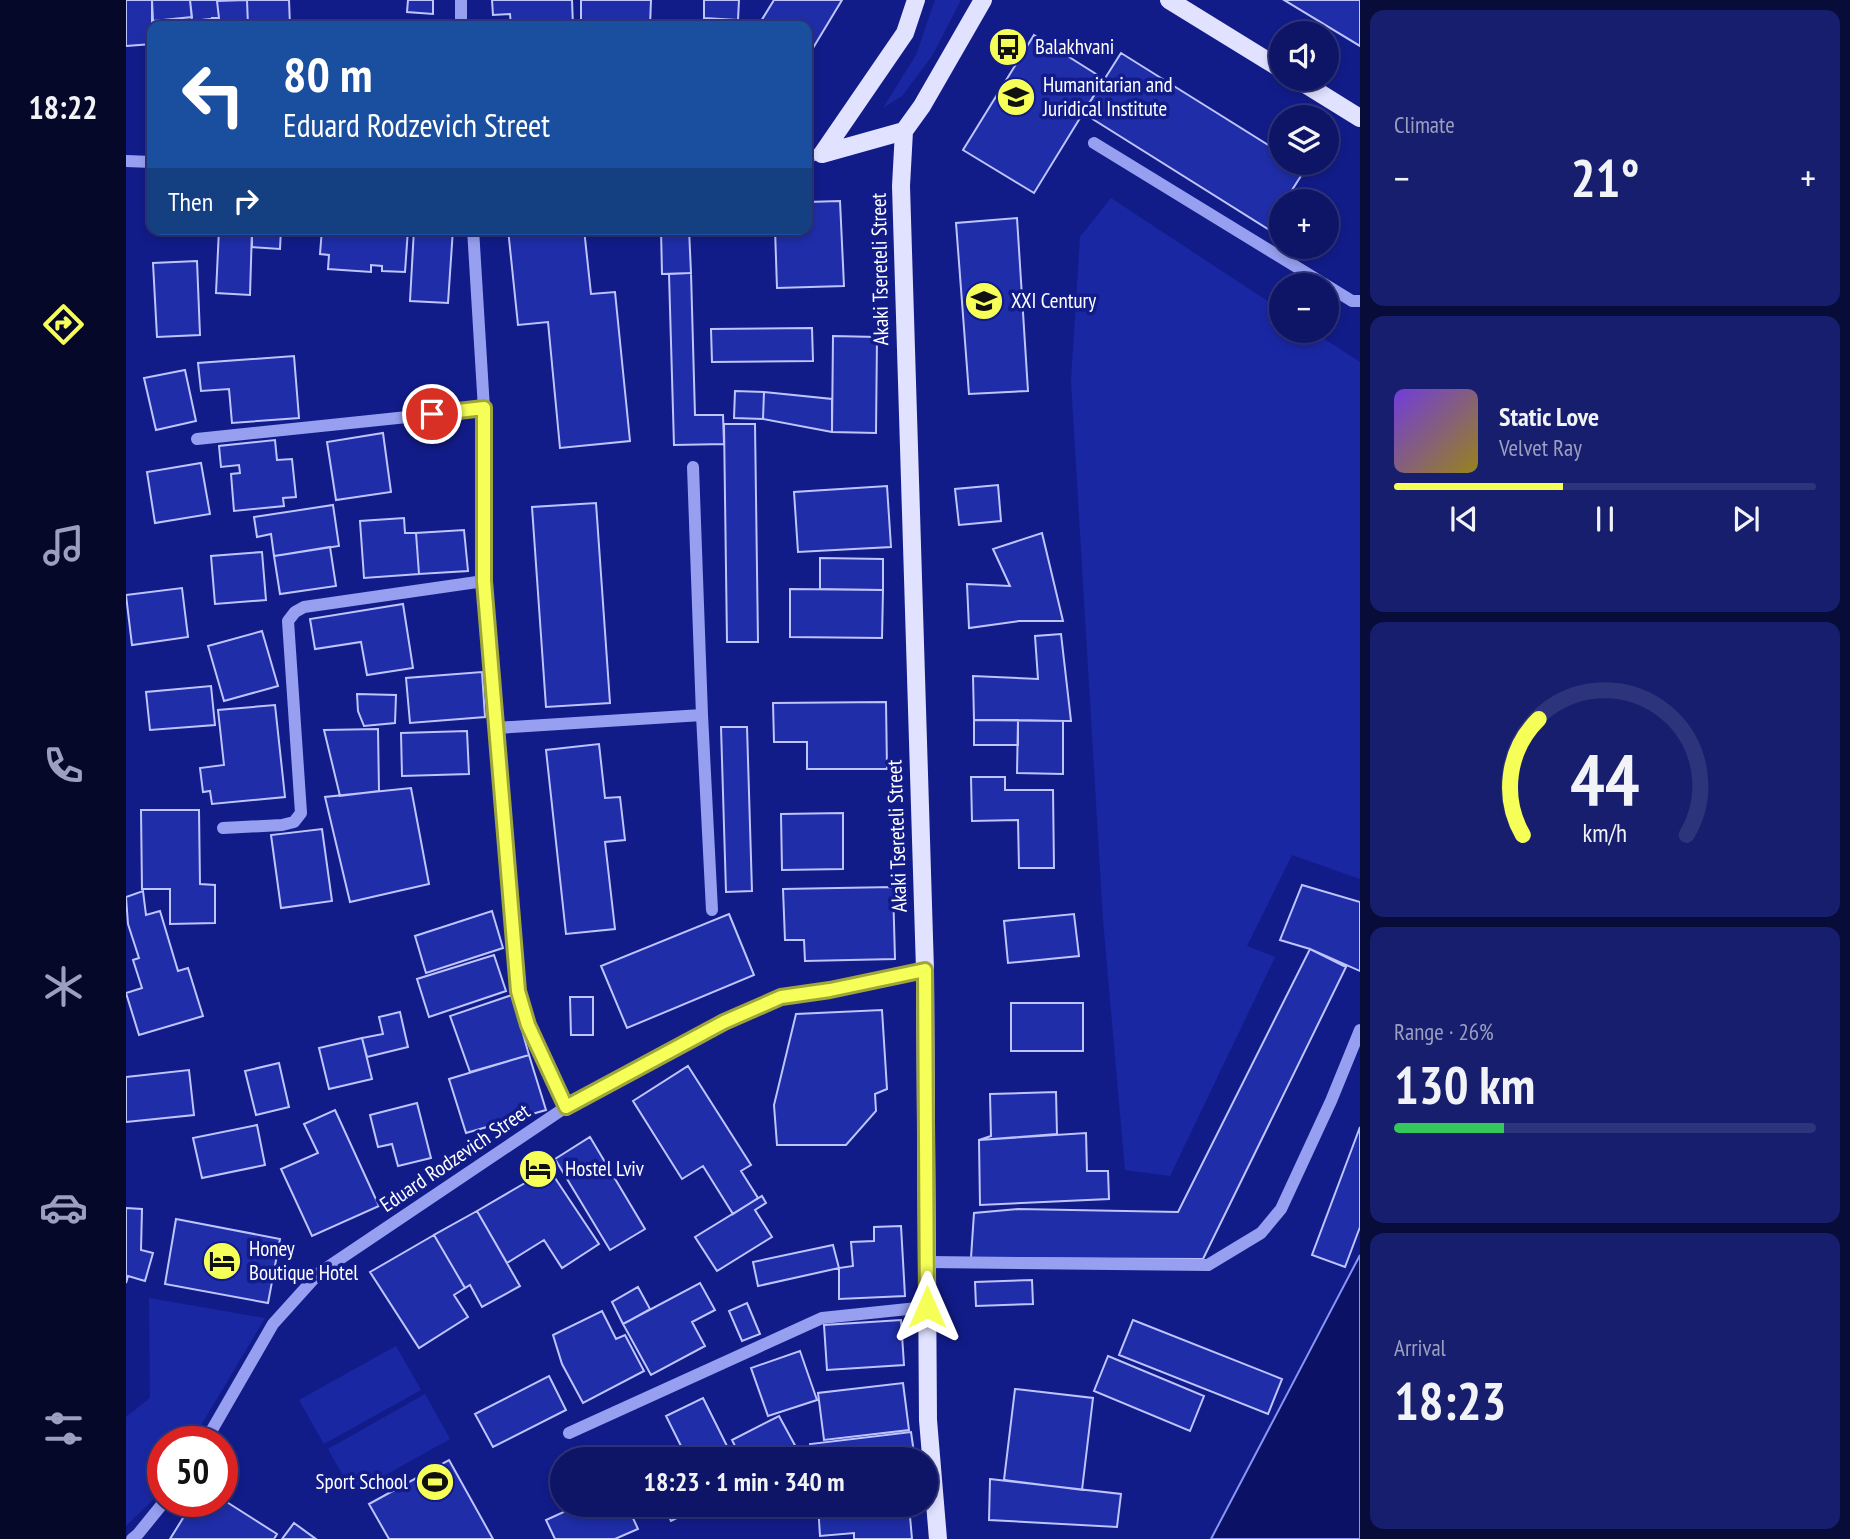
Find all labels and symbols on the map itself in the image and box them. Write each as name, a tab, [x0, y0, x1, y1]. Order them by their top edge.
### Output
bus stop icon: Balakhvani	[987, 26, 1029, 68]
place label: Balakhvani	[1035, 33, 1114, 60]
place label: Humanitarian and Juridical Institute	[1042, 71, 1173, 122]
school or university icon: Humanitarian and Juridical Institute	[995, 76, 1037, 118]
street label: Akaki Tsereteli Street	[865, 192, 894, 346]
school or university icon: XXI Century	[963, 280, 1005, 322]
place label: XXI Century	[1011, 287, 1096, 314]
pin	[402, 384, 462, 444]
street label: Akaki Tsereteli Street	[880, 759, 913, 913]
street label: Eduard Rodzevich Street	[375, 1097, 535, 1218]
hotel icon: Hostel Lviv	[517, 1148, 559, 1190]
place label: Hostel Lviv	[565, 1155, 645, 1182]
place label: Honey Boutique Hotel	[249, 1235, 358, 1286]
hotel icon: Honey Boutique Hotel	[201, 1240, 243, 1282]
position arrow	[890, 1270, 964, 1344]
speed limit sign: 50	[147, 1426, 238, 1517]
sports icon: Sport School	[414, 1461, 456, 1503]
place label: Sport School	[316, 1468, 408, 1495]

